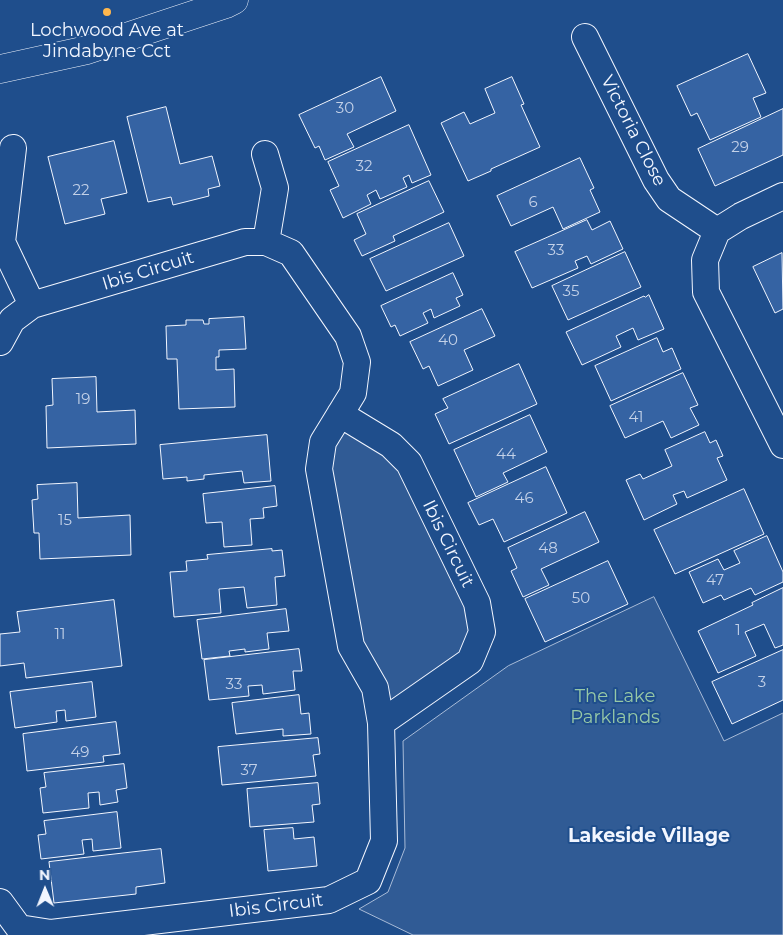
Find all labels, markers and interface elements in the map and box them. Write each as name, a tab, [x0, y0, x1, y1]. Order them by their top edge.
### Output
marker: Lochwood Ave at Jindabyne Cct	[101, 6, 113, 18]
place label: Lochwood Ave at Jindabyne Cct	[30, 20, 184, 62]
street label: Victoria Close	[596, 72, 670, 190]
house number: 30	[336, 100, 354, 118]
house number: 29	[731, 139, 749, 157]
house number: 32	[356, 158, 372, 176]
house number: 22	[72, 182, 90, 200]
house number: 6	[528, 194, 538, 212]
house number: 33	[548, 242, 564, 260]
street label: Ibis Circuit	[100, 247, 196, 295]
house number: 35	[563, 283, 579, 301]
house number: 40	[438, 332, 458, 350]
house number: 19	[76, 391, 90, 409]
house number: 41	[629, 409, 643, 427]
house number: 44	[496, 446, 516, 464]
house number: 46	[514, 490, 534, 508]
street label: Ibis Circuit	[418, 497, 478, 591]
house number: 15	[58, 512, 72, 530]
house number: 48	[538, 540, 558, 558]
house number: 47	[706, 572, 724, 590]
house number: 50	[572, 590, 590, 608]
house number: 1	[735, 622, 741, 640]
house number: 11	[55, 626, 65, 644]
house number: 3	[758, 674, 766, 692]
house number: 33	[226, 676, 242, 694]
park label: The Lake Parklands	[570, 686, 660, 729]
house number: 49	[71, 744, 89, 762]
house number: 37	[240, 762, 258, 780]
district label: Lakeside Village	[568, 825, 730, 847]
north arrow	[20, 865, 70, 915]
text: N	[39, 866, 51, 884]
street label: Ibis Circuit	[228, 890, 324, 922]

